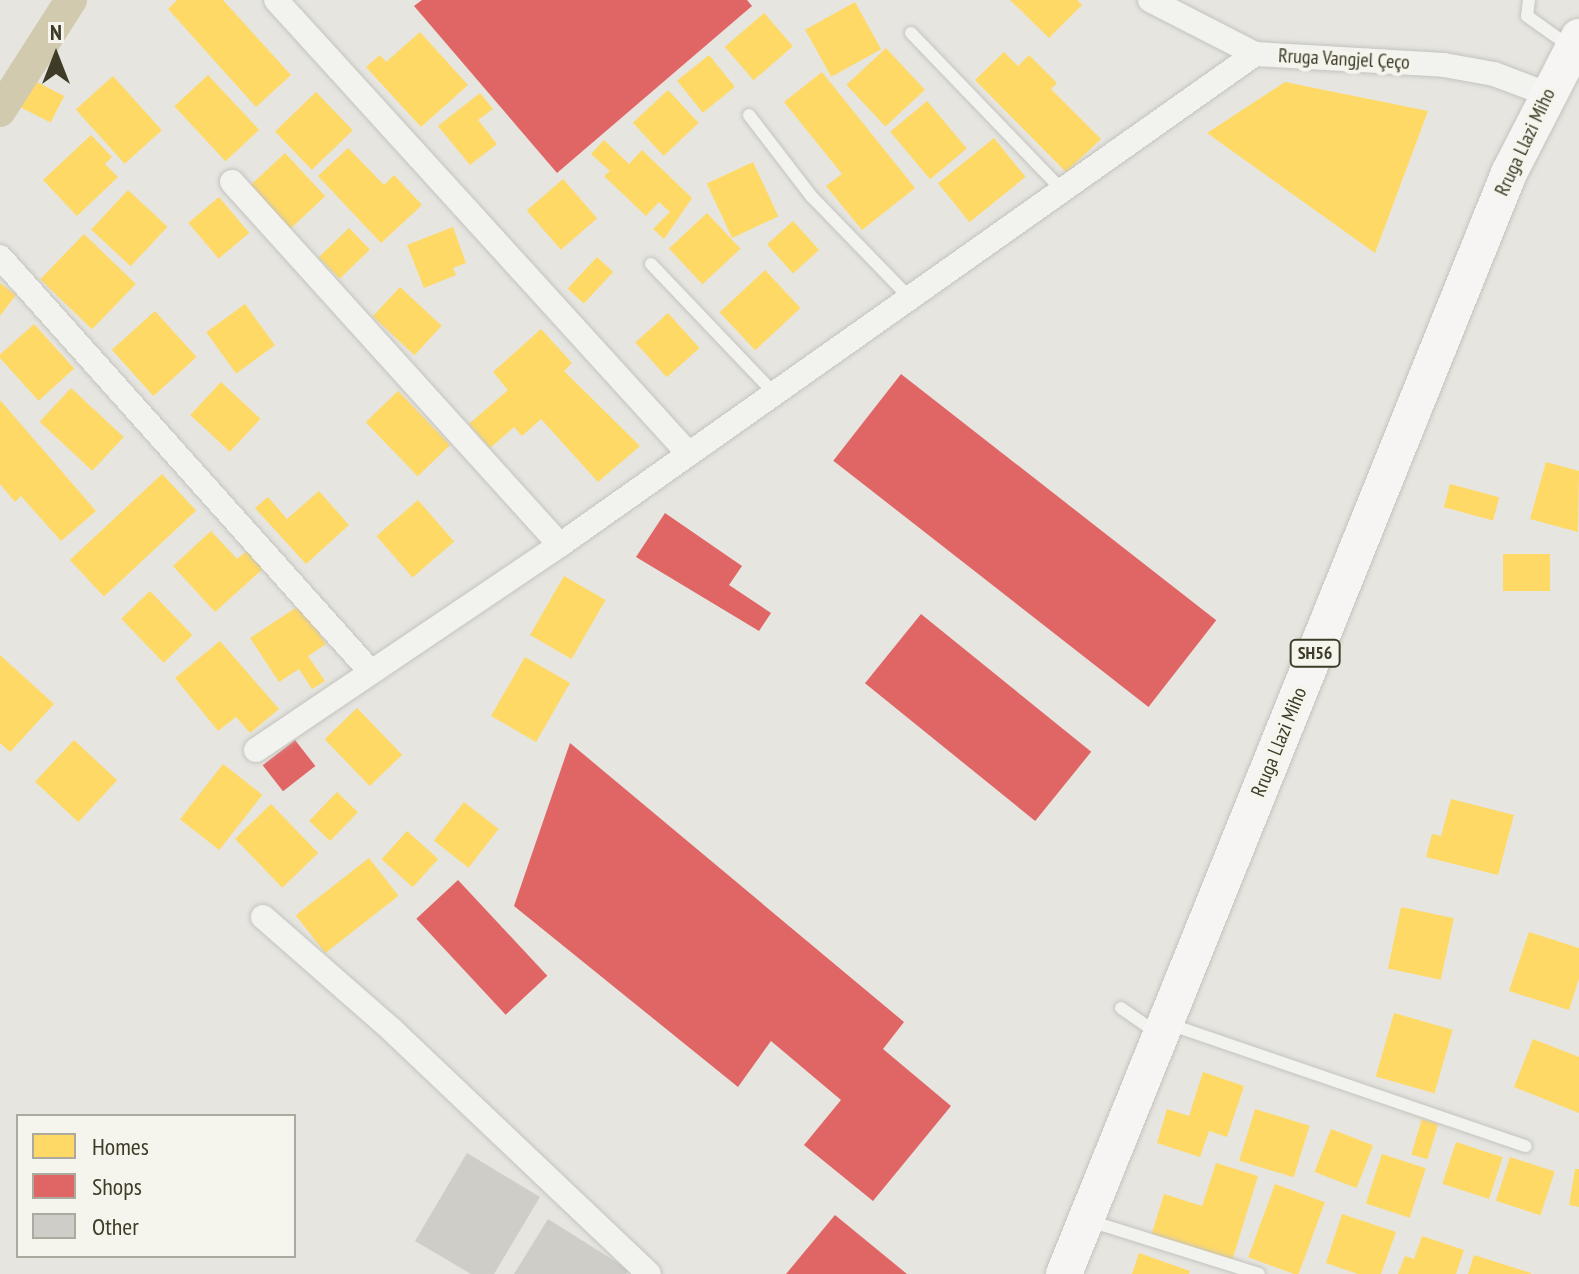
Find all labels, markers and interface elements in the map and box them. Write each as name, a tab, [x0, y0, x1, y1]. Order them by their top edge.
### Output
north arrow	[16, 16, 96, 96]
text: N	[50, 18, 62, 46]
street label: Rruga Vangjel Çeço	[1277, 44, 1411, 74]
street label: Rruga Llazi Miho	[1490, 84, 1560, 200]
road number: SH56	[1289, 639, 1341, 667]
street label: Rruga Llazi Miho	[1246, 684, 1312, 800]
legend	[16, 1114, 296, 1258]
text: Homes	[92, 1131, 149, 1162]
text: Shops	[92, 1171, 142, 1202]
text: Other	[92, 1211, 139, 1242]

